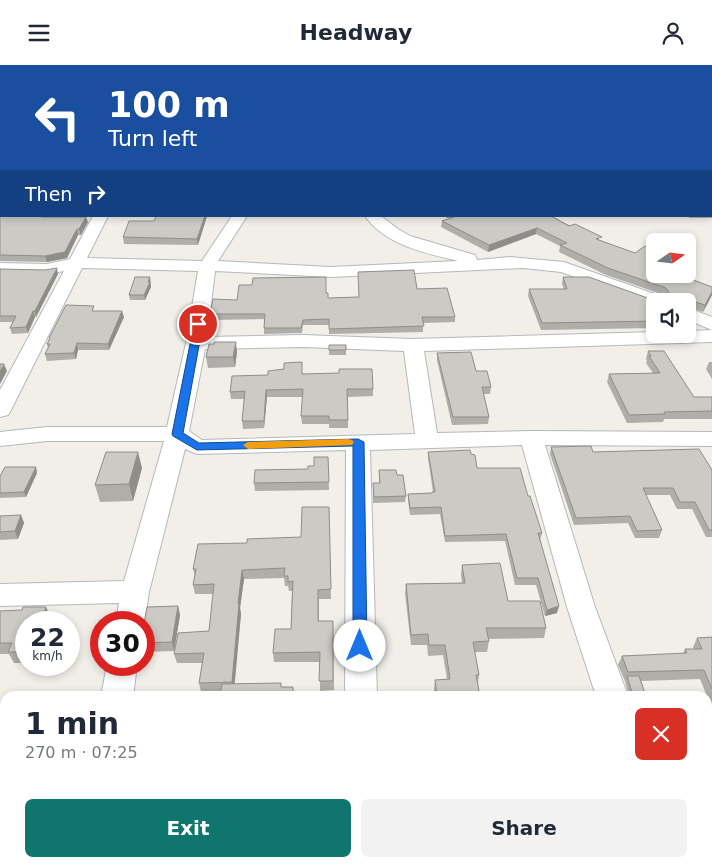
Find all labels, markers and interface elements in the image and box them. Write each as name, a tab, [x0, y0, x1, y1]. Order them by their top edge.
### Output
icon: menu	[25, 19, 53, 47]
icon: person	[659, 19, 687, 47]
text: Headway	[300, 20, 412, 45]
icon: left	[25, 85, 90, 150]
text: 100 m	[108, 85, 230, 125]
text: Turn left	[108, 126, 197, 151]
icon: right	[82, 180, 110, 208]
text: Then	[25, 183, 72, 205]
north arrow	[646, 233, 696, 283]
map controls	[646, 233, 696, 343]
button: sound	[646, 293, 696, 343]
pin	[177, 303, 219, 345]
icon: arrive	[184, 310, 212, 338]
speed limit sign: 30	[90, 611, 155, 676]
position arrow	[333, 619, 385, 671]
text: 22	[30, 623, 65, 652]
text: km/h	[32, 649, 63, 663]
text: 1 min	[25, 706, 119, 741]
button: close	[635, 708, 687, 760]
text: 270 m · 07:25	[25, 743, 138, 762]
button: Exit	[25, 799, 351, 857]
button: Share	[361, 799, 687, 857]

